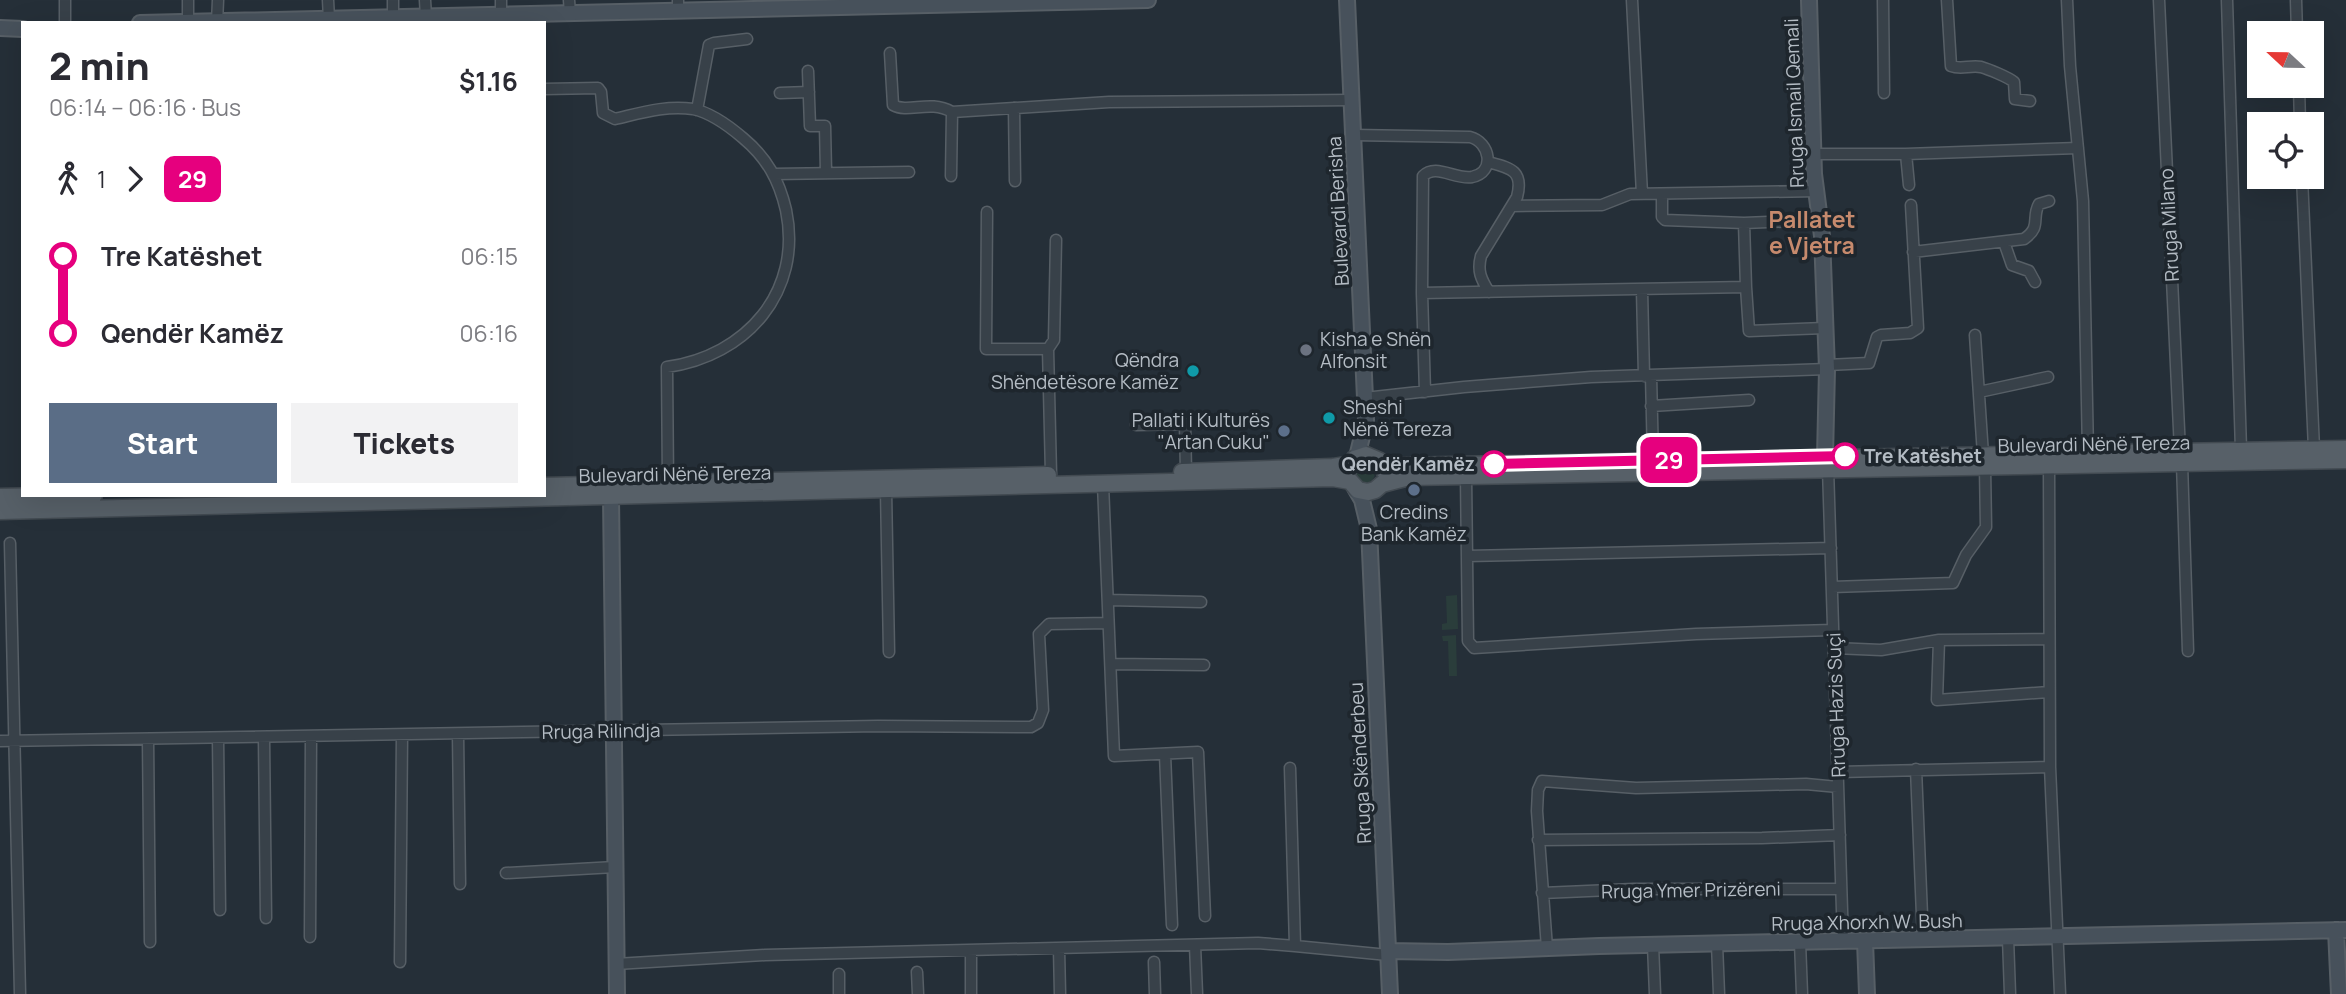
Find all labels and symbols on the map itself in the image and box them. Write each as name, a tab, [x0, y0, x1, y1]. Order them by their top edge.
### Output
street label: Rruga Ismail Qemali	[1778, 18, 1810, 188]
north arrow	[2247, 21, 2324, 98]
street label: Bulevardi Berisha	[1321, 136, 1355, 286]
street label: Rruga Milano	[2153, 168, 2185, 282]
district label: Pallatet e Vjetra	[1769, 203, 1855, 261]
place label: Kisha e Shën Alfonsit	[1320, 326, 1431, 374]
marker: Kisha e Shën Alfonsit	[1298, 342, 1314, 358]
place label: Qëndra Shëndetësore Kamëz	[991, 347, 1179, 395]
marker: Qëndra Shëndetësore Kamëz	[1185, 363, 1201, 379]
place label: Sheshi Nënë Tereza	[1343, 394, 1452, 442]
place label: Pallati i Kulturës "Artan Cuku"	[1132, 407, 1270, 455]
marker: Sheshi Nënë Tereza	[1321, 410, 1337, 426]
marker: Pallati i Kulturës "Artan Cuku"	[1276, 423, 1292, 439]
street label: Bulevardi Nënë Tereza	[1997, 429, 2191, 459]
line badge: 29	[1638, 437, 1700, 483]
marker: Tre Katëshet	[1832, 443, 1858, 469]
place label: Tre Katëshet	[1864, 443, 1982, 469]
place label: Qendër Kamëz	[1341, 451, 1475, 477]
marker: Qendër Kamëz	[1481, 451, 1507, 477]
street label: Bulevardi Nënë Tereza	[578, 459, 772, 489]
marker: Credins Bank Kamëz	[1406, 482, 1422, 498]
place label: Credins Bank Kamëz	[1361, 499, 1467, 547]
street label: Rruga Hazis Suçi	[1820, 632, 1852, 778]
street label: Rruga Skënderbeu	[1343, 682, 1377, 844]
street label: Rruga Rilindja	[541, 717, 661, 745]
street label: Rruga Ymer Prizëreni	[1601, 875, 1781, 905]
street label: Rruga Xhorxh W. Bush	[1771, 907, 1963, 937]

